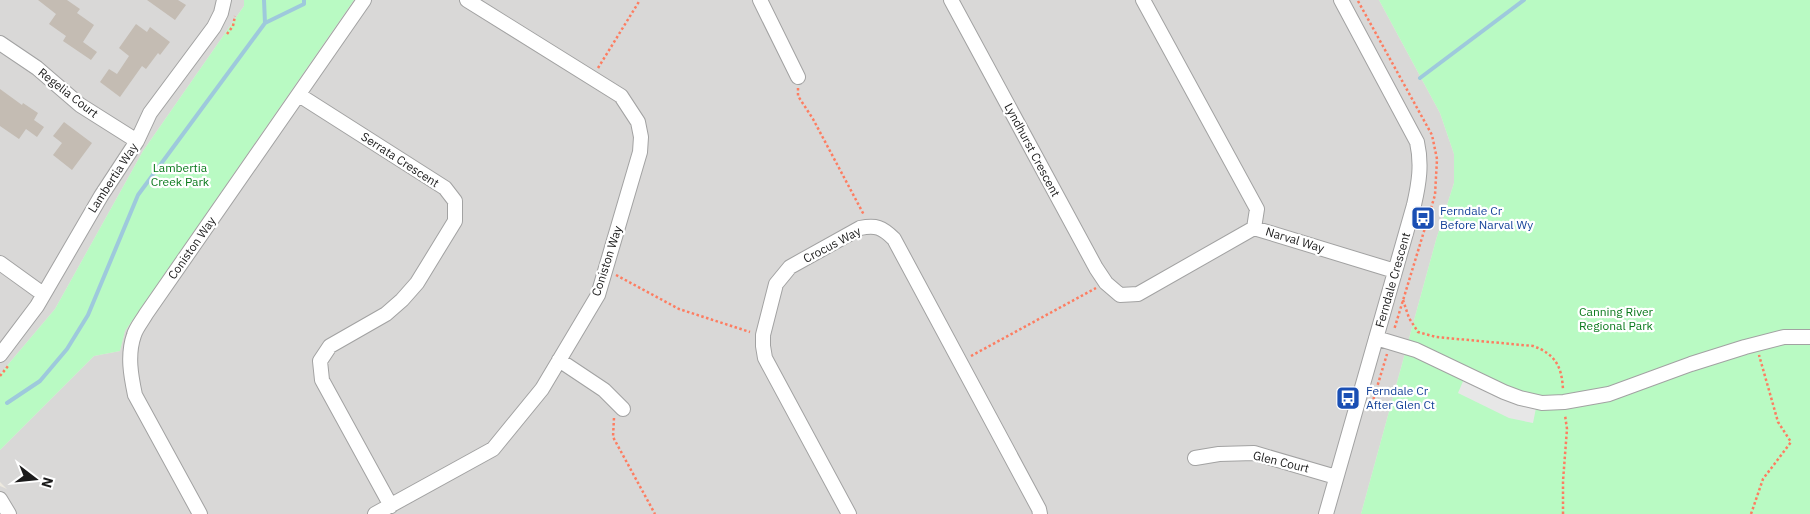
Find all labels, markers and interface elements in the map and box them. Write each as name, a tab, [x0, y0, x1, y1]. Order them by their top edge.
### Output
street label: Regelia Court	[35, 64, 101, 121]
street label: Lyndhurst Crescent	[1001, 100, 1063, 199]
street label: Serrata Crescent	[358, 129, 442, 190]
street label: Lambertia Way	[84, 140, 141, 215]
park label: Lambertia Creek Park	[151, 160, 210, 189]
place label: Ferndale Cr Before Narval Wy	[1440, 203, 1533, 232]
bus stop icon: Ferndale Cr Before Narval Wy	[1410, 205, 1436, 231]
street label: Coniston Way	[164, 213, 219, 282]
street label: Crocus Way	[800, 223, 863, 266]
street label: Narval Way	[1264, 223, 1326, 256]
street label: Coniston Way	[588, 224, 625, 298]
street label: Ferndale Crescent	[1372, 231, 1413, 329]
park label: Canning River Regional Park	[1579, 304, 1654, 333]
place label: Ferndale Cr After Glen Ct	[1366, 383, 1435, 412]
bus stop icon: Ferndale Cr After Glen Ct	[1335, 385, 1361, 411]
street label: Glen Court	[1251, 447, 1311, 476]
north arrow	[10, 454, 60, 504]
text: N	[37, 475, 58, 490]

